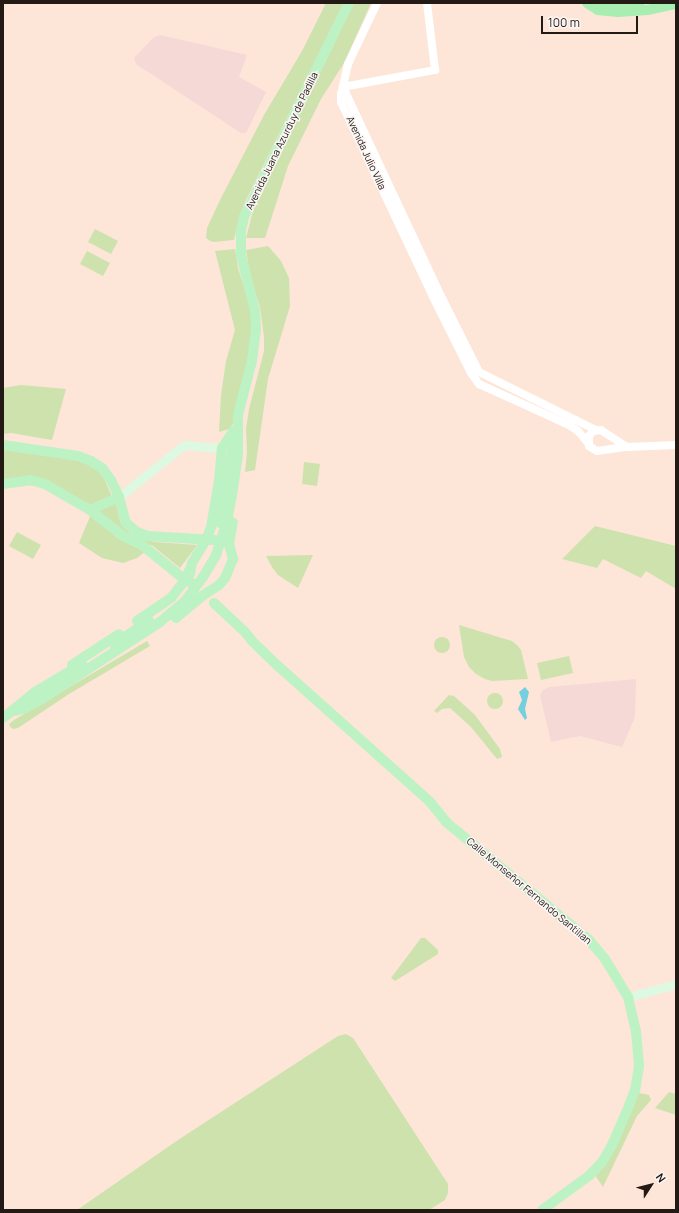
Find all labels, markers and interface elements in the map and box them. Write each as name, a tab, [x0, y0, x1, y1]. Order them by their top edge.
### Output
scale bar	[543, 8, 640, 34]
text: 100 m	[548, 14, 580, 31]
street label: Avenida Juana Azurduy de Padilla	[243, 70, 321, 212]
street label: Avenida Julio Villa	[344, 114, 388, 192]
street label: Calle Monseñor Fernando Santillan	[464, 835, 594, 947]
north arrow	[631, 1165, 671, 1205]
text: N	[653, 1170, 670, 1185]

